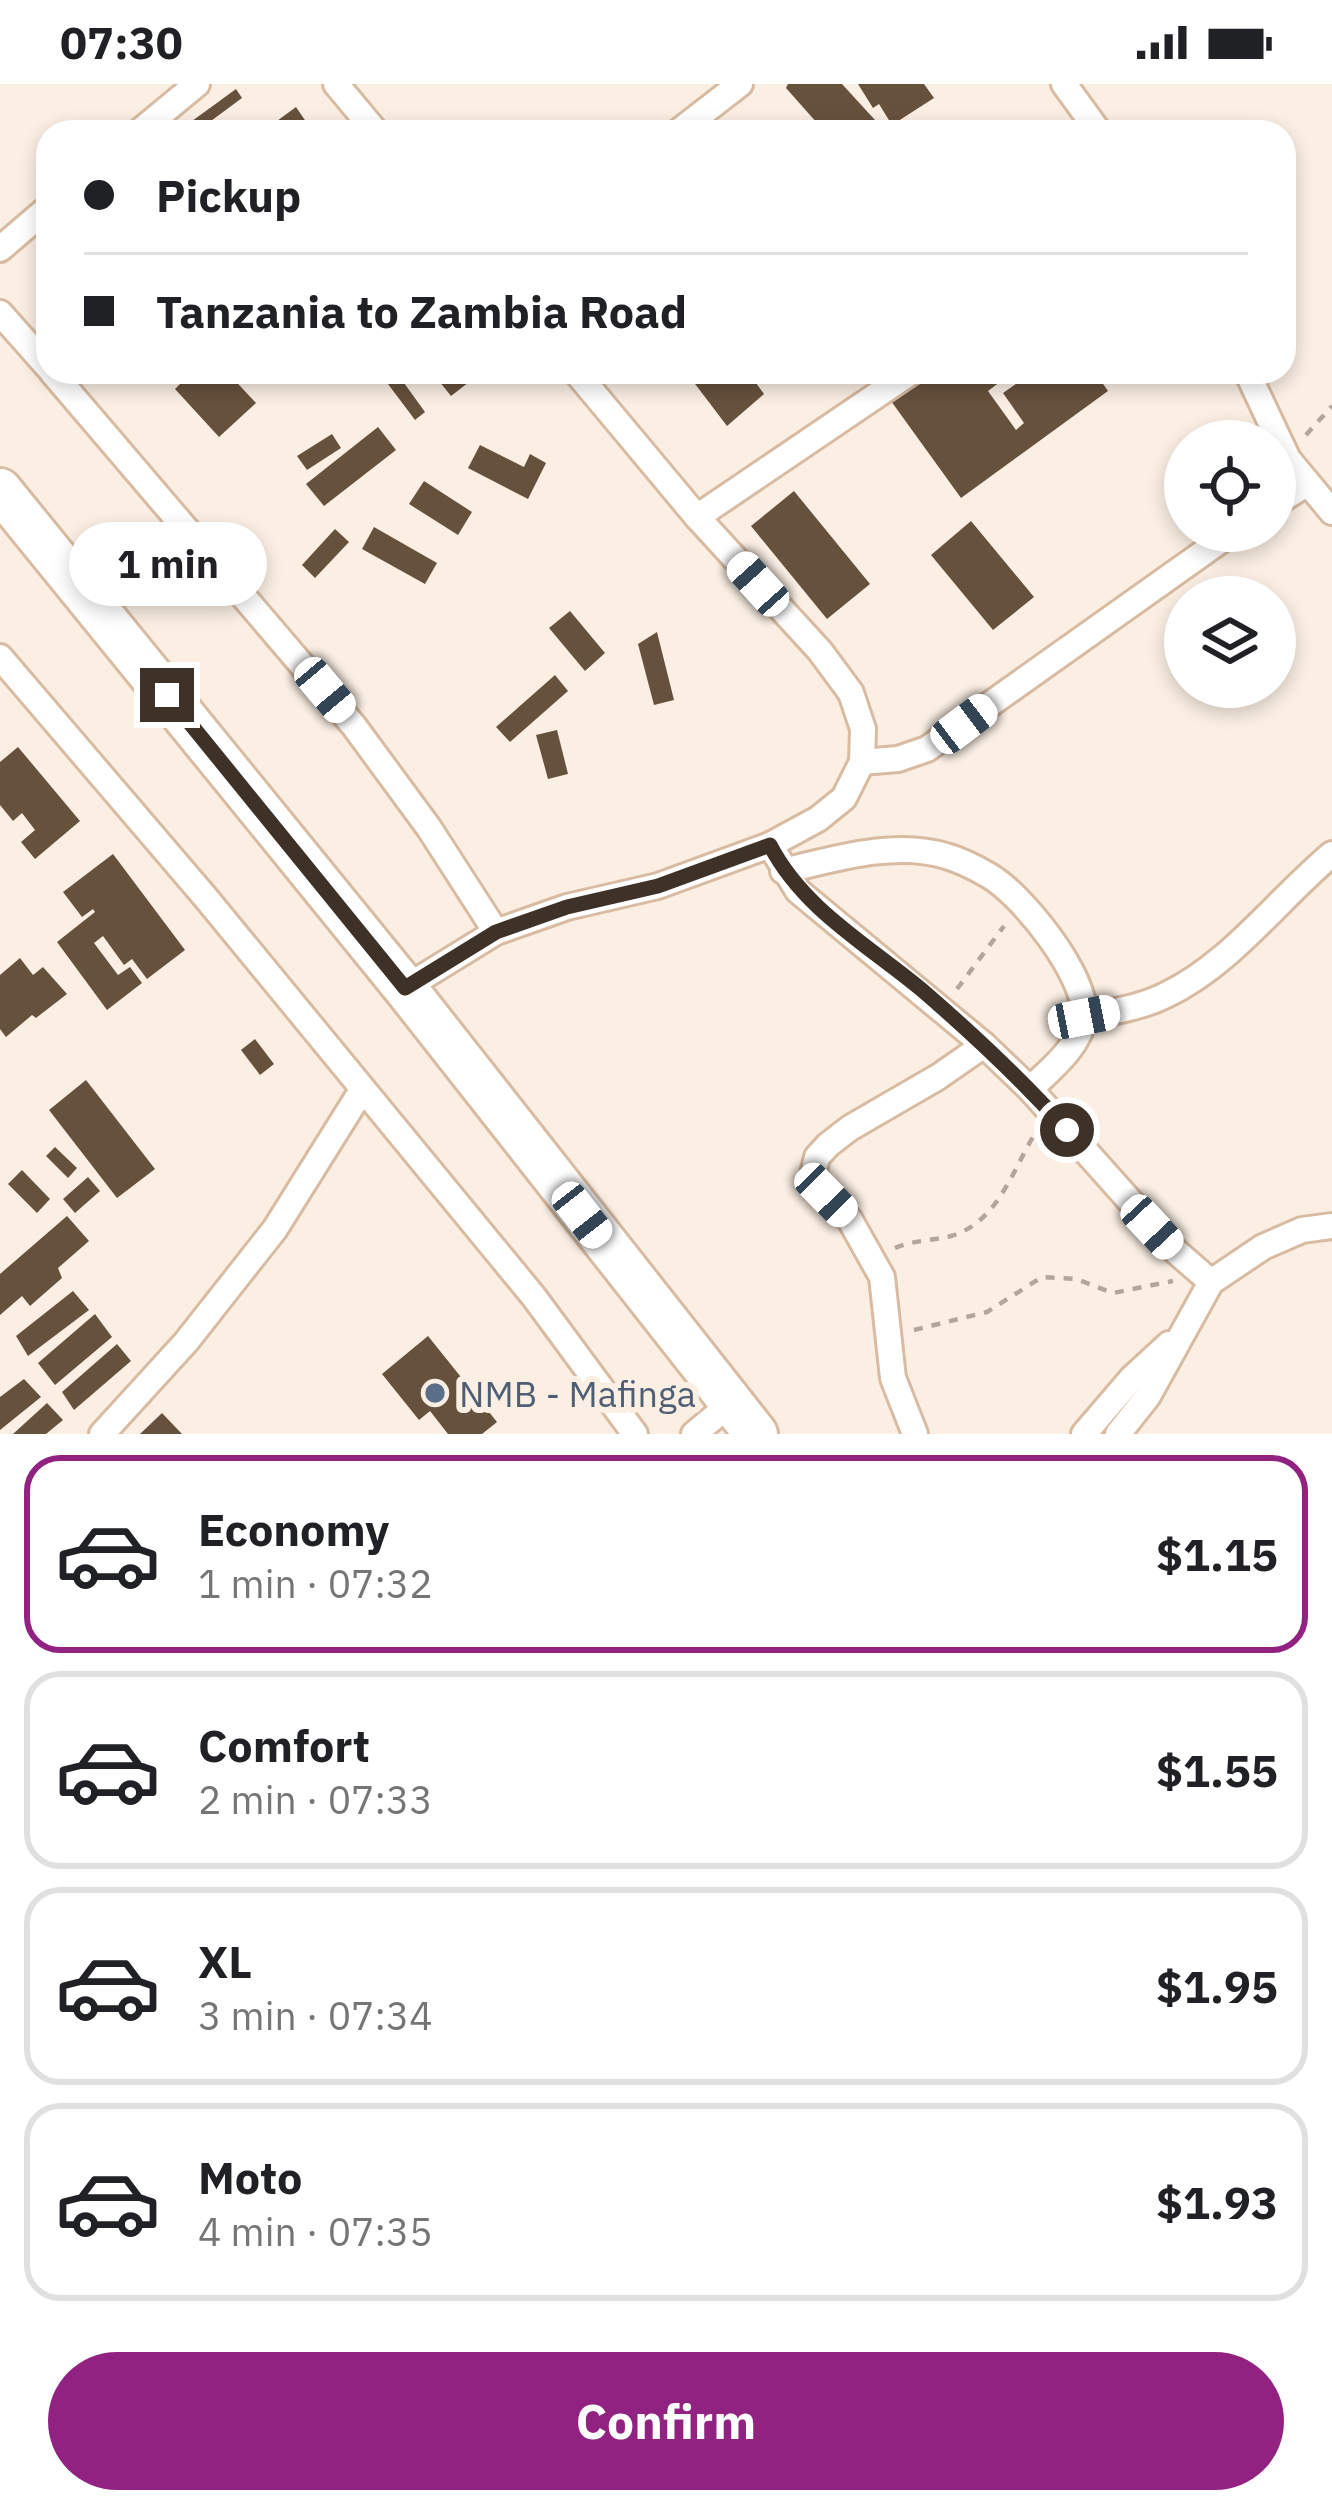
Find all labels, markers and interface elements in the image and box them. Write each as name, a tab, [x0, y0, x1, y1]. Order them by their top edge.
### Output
text: 07:30	[60, 13, 183, 71]
text: Pickup	[156, 166, 301, 224]
text: Tanzania to Zambia Road	[156, 282, 687, 340]
map controls	[1164, 420, 1296, 708]
button: locate	[1164, 420, 1296, 552]
callout: 1 min	[68, 521, 266, 605]
text: 1 min	[117, 538, 219, 589]
car	[721, 545, 795, 623]
button: layers	[1164, 576, 1296, 708]
car	[288, 651, 362, 729]
route end	[140, 668, 194, 722]
car	[924, 688, 1004, 760]
car	[1045, 992, 1123, 1042]
route start	[1040, 1103, 1094, 1157]
car	[788, 1157, 864, 1233]
car	[546, 1176, 618, 1254]
car	[1114, 1188, 1190, 1266]
place label: NMB - Mafinga	[459, 1370, 696, 1417]
marker: NMB - Mafinga	[422, 1380, 448, 1406]
icon: car	[54, 1500, 162, 1608]
text: Economy	[198, 1500, 389, 1558]
text: $1.15	[1156, 1525, 1278, 1583]
text: 1 min · 07:32	[198, 1558, 433, 1609]
icon: car	[54, 1716, 162, 1824]
text: Comfort	[198, 1716, 370, 1774]
text: $1.55	[1156, 1741, 1278, 1799]
text: 2 min · 07:33	[198, 1774, 433, 1825]
icon: car	[54, 1932, 162, 2040]
text: XL	[198, 1932, 252, 1990]
text: $1.95	[1156, 1957, 1278, 2015]
text: 3 min · 07:34	[198, 1990, 433, 2041]
icon: car	[54, 2148, 162, 2256]
text: Moto	[198, 2148, 302, 2206]
text: $1.93	[1156, 2173, 1278, 2231]
text: 4 min · 07:35	[198, 2206, 433, 2257]
button: Confirm	[48, 2352, 1284, 2490]

